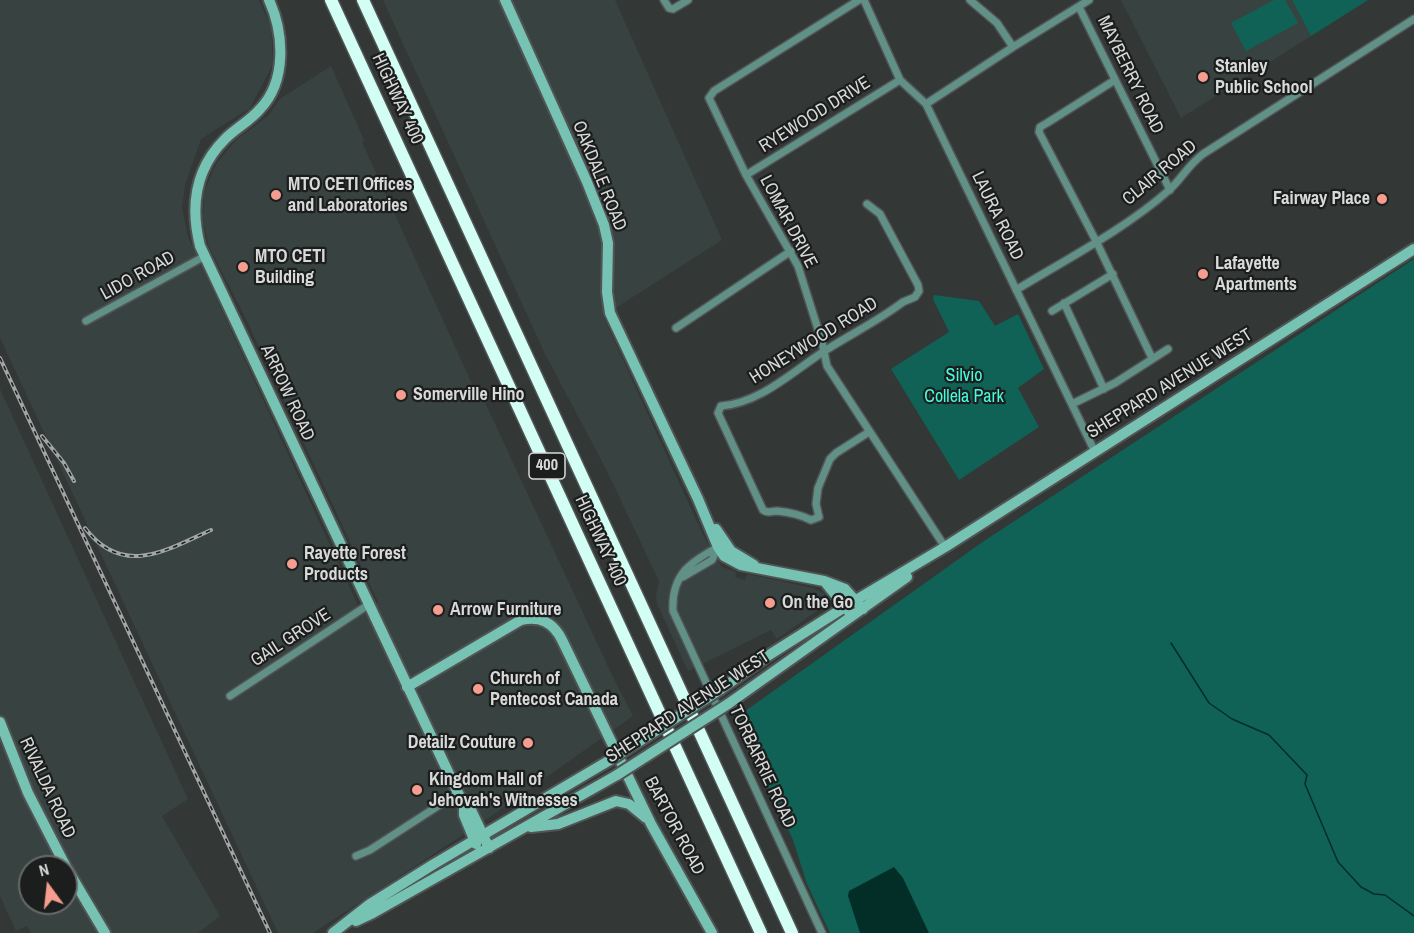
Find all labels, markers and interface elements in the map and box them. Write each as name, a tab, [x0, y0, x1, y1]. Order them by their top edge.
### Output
street label: MAYBERRY ROAD	[1092, 13, 1168, 137]
street label: HIGHWAY 400	[367, 50, 427, 148]
place label: Stanley Public School	[1215, 56, 1313, 98]
marker: Stanley Public School	[1196, 70, 1210, 84]
street label: RYEWOOD DRIVE	[755, 72, 875, 158]
street label: OAKDALE ROAD	[567, 118, 631, 234]
street label: CLAIR ROAD	[1119, 136, 1201, 210]
street label: LAURA ROAD	[966, 168, 1028, 264]
street label: LOMAR DRIVE	[755, 172, 821, 272]
place label: MTO CETI Offices and Laboratories	[288, 174, 412, 216]
marker: MTO CETI Offices and Laboratories	[269, 188, 283, 202]
place label: Fairway Place	[1273, 188, 1370, 210]
marker: Fairway Place	[1375, 192, 1389, 206]
place label: MTO CETI Building	[255, 246, 325, 288]
street label: LIDO ROAD	[97, 247, 179, 305]
place label: Lafayette Apartments	[1215, 253, 1297, 296]
marker: MTO CETI Building	[236, 260, 250, 274]
marker: Lafayette Apartments	[1196, 267, 1210, 281]
street label: HONEYWOOD ROAD	[746, 293, 882, 389]
street label: SHEPPARD AVENUE WEST	[1083, 324, 1257, 444]
street label: ARROW ROAD	[255, 342, 319, 444]
park label: Silvio Collela Park	[924, 365, 1004, 407]
place label: Somerville Hino	[413, 384, 525, 406]
marker: Somerville Hino	[394, 388, 408, 402]
road number: 400	[529, 453, 565, 479]
street label: HIGHWAY 400	[570, 492, 630, 590]
place label: Rayette Forest Products	[304, 543, 406, 586]
marker: Rayette Forest Products	[285, 557, 299, 571]
place label: On the Go	[782, 592, 853, 614]
marker: On the Go	[763, 596, 777, 610]
place label: Arrow Furniture	[450, 599, 562, 621]
marker: Arrow Furniture	[431, 603, 445, 617]
street label: GAIL GROVE	[247, 604, 335, 672]
street label: SHEPPARD AVENUE WEST	[602, 646, 774, 768]
place label: Church of Pentecost Canada	[490, 668, 618, 710]
marker: Church of Pentecost Canada	[471, 682, 485, 696]
street label: TORBARRIE ROAD	[724, 702, 800, 832]
place label: Detailz Couture	[408, 732, 516, 754]
street label: RIVALDA ROAD	[14, 734, 80, 842]
marker: Detailz Couture	[521, 736, 535, 750]
place label: Kingdom Hall of Jehovah's Witnesses	[429, 769, 578, 812]
street label: BARTOR ROAD	[639, 773, 709, 879]
marker: Kingdom Hall of Jehovah's Witnesses	[410, 783, 424, 797]
north arrow	[18, 855, 78, 915]
text: N	[36, 858, 51, 881]

